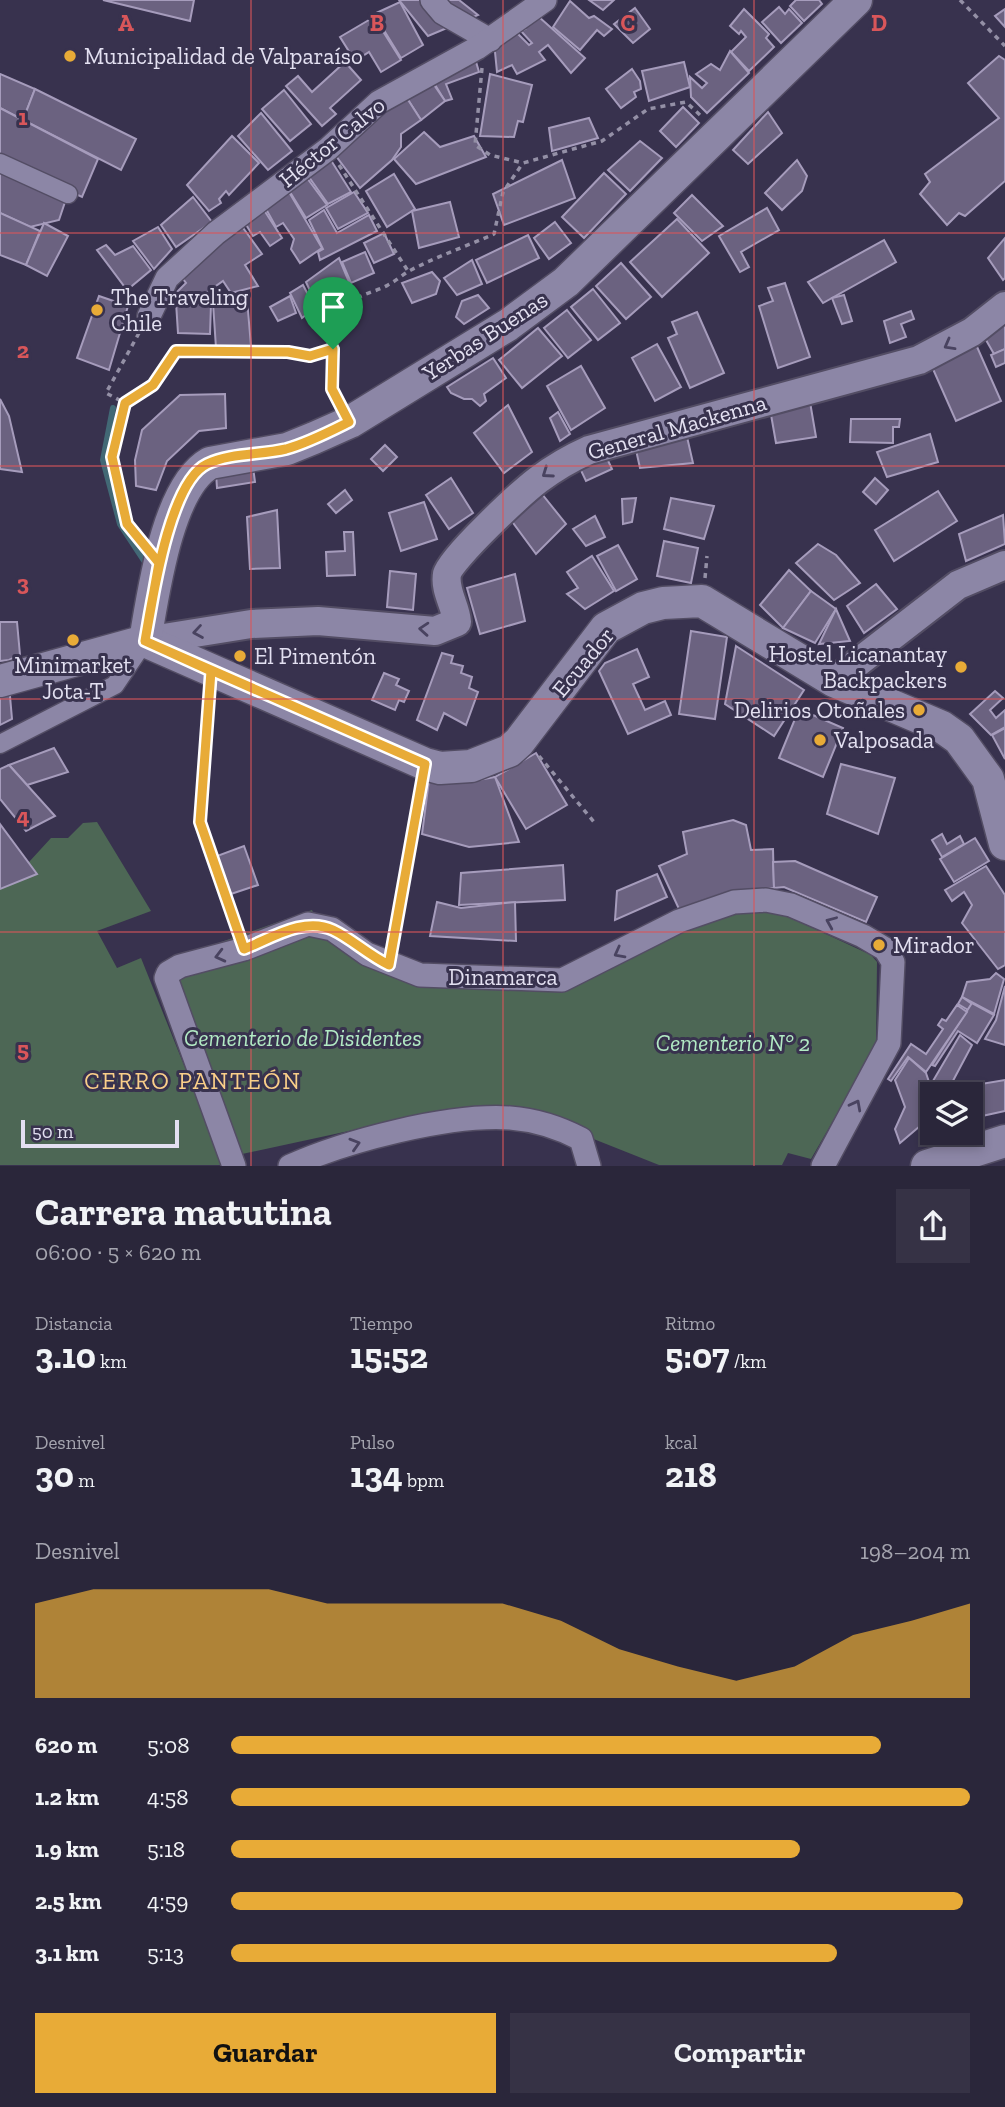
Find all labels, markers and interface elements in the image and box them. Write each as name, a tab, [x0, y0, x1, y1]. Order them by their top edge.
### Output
text: A	[118, 9, 134, 37]
text: B	[370, 9, 384, 37]
text: C	[621, 9, 635, 37]
text: D	[871, 9, 887, 37]
place label: Municipalidad de Valparaíso	[84, 42, 363, 70]
marker: Municipalidad de Valparaíso	[62, 48, 78, 64]
street label: Héctor Calvo	[273, 91, 391, 193]
text: 1	[18, 103, 28, 131]
pin	[303, 277, 363, 349]
place label: The Traveling Chile	[111, 283, 249, 337]
street label: Yerbas Buenas	[416, 285, 553, 387]
icon: arrive	[314, 288, 352, 326]
marker: The Traveling Chile	[89, 302, 105, 318]
text: 2	[17, 336, 29, 364]
one-way arrow	[944, 337, 956, 351]
street label: General Mackenna	[584, 388, 770, 466]
one-way arrow	[542, 465, 555, 478]
text: 3	[17, 569, 29, 597]
street label: Ecuador	[546, 621, 620, 703]
one-way arrow	[418, 622, 429, 637]
one-way arrow	[192, 624, 204, 639]
marker: Minimarket Jota-T	[65, 632, 81, 648]
place label: Hostel Licanantay Backpackers	[769, 640, 947, 694]
place label: El Pimentón	[254, 642, 376, 670]
marker: El Pimentón	[232, 648, 248, 664]
place label: Minimarket Jota-T	[14, 651, 132, 705]
marker: Hostel Licanantay Backpackers	[953, 659, 969, 675]
place label: Delirios Otoñales	[734, 696, 905, 724]
marker: Delirios Otoñales	[911, 702, 927, 718]
place label: Valposada	[833, 726, 934, 754]
marker: Valposada	[812, 732, 828, 748]
text: 4	[16, 802, 30, 830]
one-way arrow	[826, 916, 838, 930]
place label: Mirador	[893, 931, 975, 959]
marker: Mirador	[871, 937, 887, 953]
one-way arrow	[614, 945, 626, 958]
one-way arrow	[214, 948, 226, 962]
street label: Dinamarca	[448, 963, 558, 991]
park label: Cementerio de Disidentes	[184, 1024, 422, 1052]
park label: Cementerio N° 2	[656, 1029, 810, 1057]
text: 5	[17, 1035, 29, 1063]
district label: CERRO PANTEÓN	[84, 1066, 302, 1095]
map controls	[920, 1082, 983, 1145]
button: layers	[920, 1082, 983, 1145]
one-way arrow	[848, 1100, 861, 1113]
scale bar	[21, 1116, 178, 1148]
text: 50 m	[32, 1120, 73, 1143]
one-way arrow	[348, 1138, 360, 1153]
text: Carrera matutina	[35, 1189, 332, 1235]
button: share	[896, 1189, 970, 1263]
text: 06:00 · 5 × 620 m	[35, 1238, 201, 1266]
text: Distancia	[35, 1312, 112, 1335]
text: Tiempo	[350, 1312, 413, 1335]
text: Ritmo	[665, 1312, 715, 1335]
text: 3.10	[35, 1335, 96, 1377]
text: 15:52	[350, 1335, 428, 1377]
text: 5:07	[665, 1335, 729, 1377]
text: km	[96, 1350, 127, 1373]
text: /km	[729, 1350, 766, 1373]
text: Desnivel	[35, 1431, 105, 1454]
text: Pulso	[350, 1431, 395, 1454]
text: kcal	[665, 1431, 698, 1454]
text: 30	[35, 1454, 74, 1496]
text: 134	[350, 1454, 403, 1496]
text: 218	[665, 1454, 717, 1496]
text: m	[74, 1469, 95, 1492]
text: bpm	[403, 1469, 444, 1492]
text: Desnivel	[35, 1537, 120, 1565]
text: 198–204 m	[860, 1537, 970, 1565]
text: 620 m	[35, 1731, 97, 1759]
text: 5:08	[147, 1731, 190, 1759]
text: 1.2 km	[35, 1783, 99, 1811]
text: 4:58	[147, 1783, 189, 1811]
text: 1.9 km	[35, 1835, 99, 1863]
text: 5:18	[147, 1835, 185, 1863]
text: 2.5 km	[35, 1887, 102, 1915]
text: 4:59	[147, 1887, 189, 1915]
text: 3.1 km	[35, 1939, 99, 1967]
text: 5:13	[147, 1939, 184, 1967]
button: Guardar	[35, 2013, 496, 2093]
button: Compartir	[510, 2013, 970, 2093]

